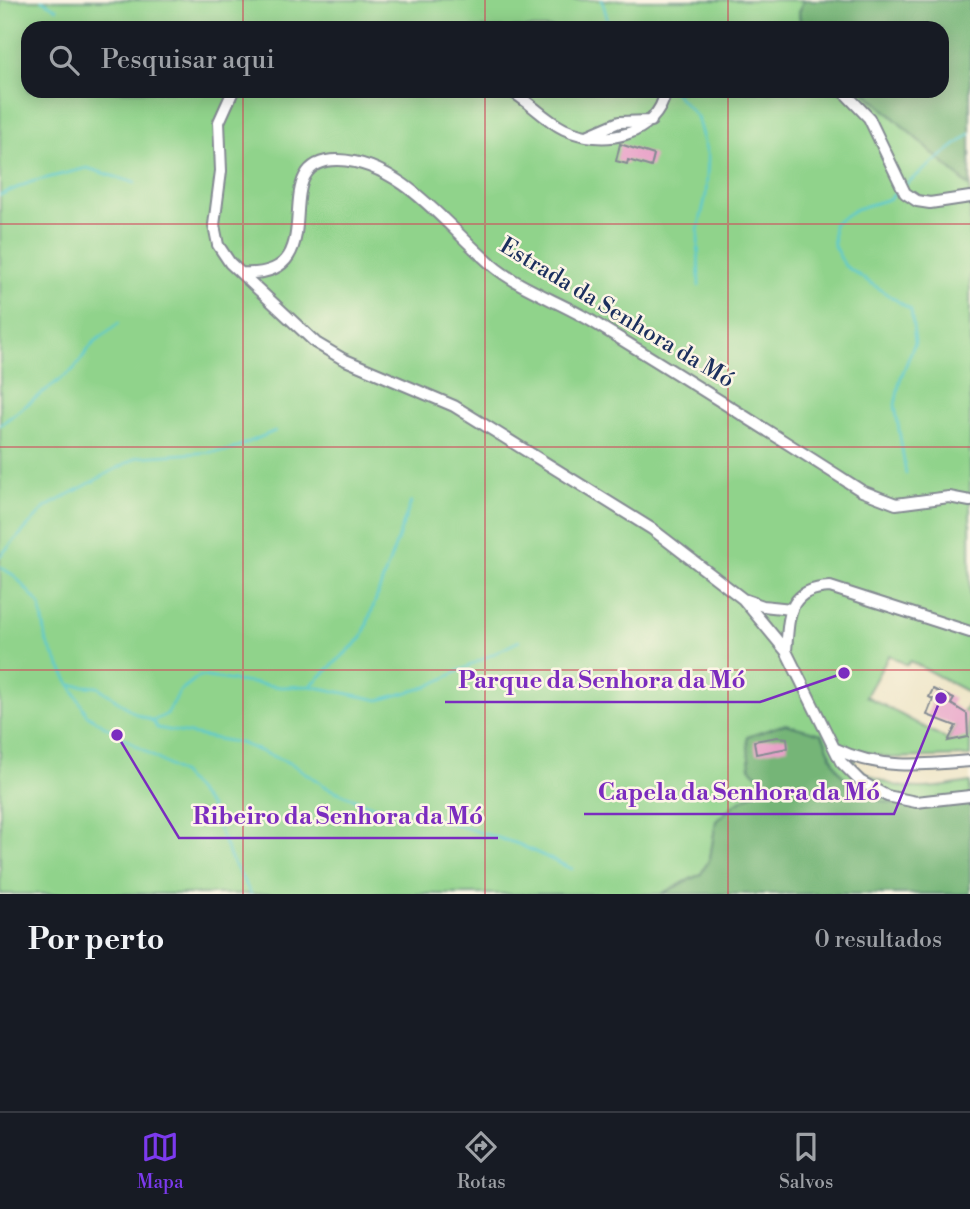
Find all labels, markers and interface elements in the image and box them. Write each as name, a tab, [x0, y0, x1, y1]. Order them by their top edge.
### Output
search box	[21, 21, 949, 98]
icon: search	[45, 41, 83, 79]
text: Pesquisar aqui	[101, 44, 275, 76]
street label: Estrada da Senhora da Mó	[495, 232, 739, 394]
callout: Parque da Senhora da Mó	[445, 657, 760, 702]
text: Parque da Senhora da Mó	[458, 666, 746, 696]
callout: Capela da Senhora da Mó	[584, 769, 894, 814]
text: Capela da Senhora da Mó	[598, 778, 880, 808]
callout: Ribeiro da Senhora da Mó	[179, 793, 498, 838]
text: Ribeiro da Senhora da Mó	[193, 802, 483, 832]
text: Por perto	[28, 921, 164, 959]
text: 0 resultados	[814, 926, 942, 954]
tab: Mapa	[137, 1128, 184, 1194]
tab: Rotas	[457, 1128, 506, 1194]
tab: Salvos	[779, 1128, 833, 1194]

